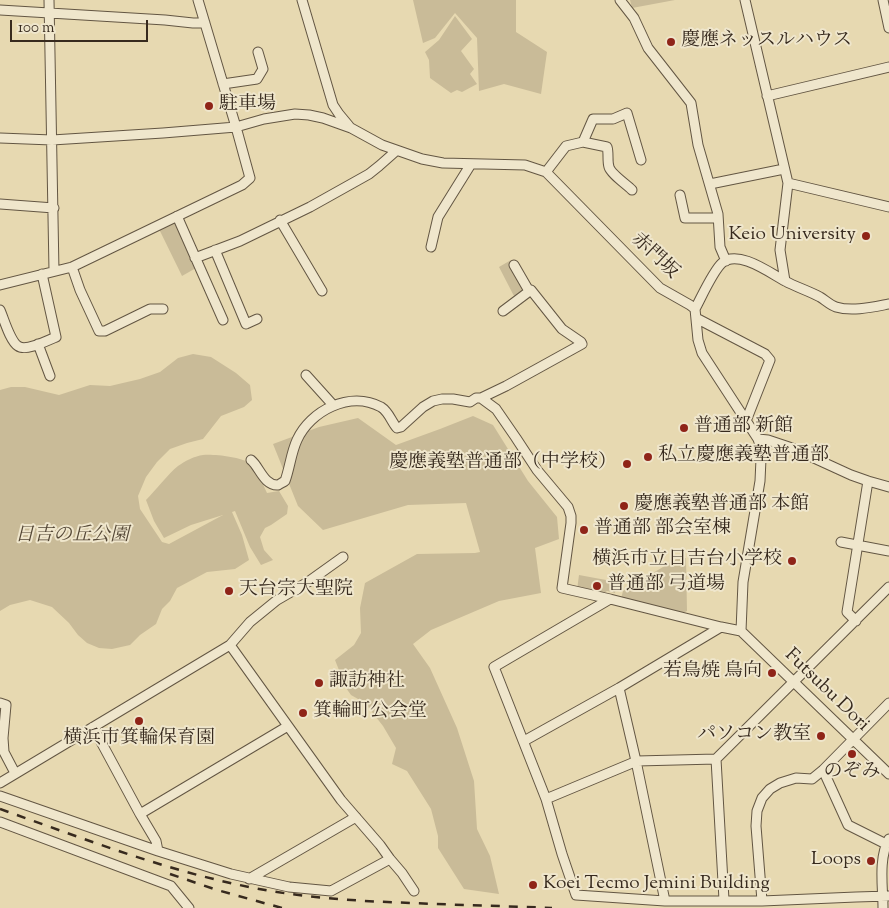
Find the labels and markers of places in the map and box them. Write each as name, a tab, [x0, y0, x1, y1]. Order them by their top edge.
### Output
place label: 慶應ネッスルハウス	[681, 31, 852, 53]
marker: 慶應ネッスルハウス	[665, 36, 677, 48]
place label: 駐車場	[219, 95, 276, 117]
marker: 駐車場	[203, 100, 215, 112]
place label: Keio University	[728, 225, 856, 247]
marker: Keio University	[860, 230, 872, 242]
place label: 普通部 新館	[694, 417, 793, 439]
marker: 普通部 新館	[678, 422, 690, 434]
place label: 私立慶應義塾普通部	[658, 446, 829, 468]
marker: 私立慶應義塾普通部	[642, 451, 654, 463]
place label: 慶應義塾普通部（中学校）	[389, 453, 617, 475]
marker: 慶應義塾普通部（中学校）	[621, 458, 633, 470]
place label: 慶應義塾普通部 本館	[634, 495, 809, 517]
marker: 慶應義塾普通部 本館	[618, 500, 630, 512]
place label: 普通部 部会室棟	[594, 519, 731, 541]
marker: 普通部 部会室棟	[578, 524, 590, 536]
place label: 横浜市立日吉台小学校	[592, 550, 782, 572]
marker: 横浜市立日吉台小学校	[786, 555, 798, 567]
place label: 普通部 弓道場	[607, 575, 725, 597]
place label: 天台宗大聖院	[239, 580, 353, 602]
marker: 普通部 弓道場	[591, 580, 603, 592]
marker: 天台宗大聖院	[223, 585, 235, 597]
place label: 若鳥焼 鳥向	[663, 662, 762, 684]
marker: 若鳥焼 鳥向	[766, 667, 778, 679]
place label: 諏訪神社	[329, 672, 405, 694]
marker: 諏訪神社	[313, 677, 325, 689]
place label: 箕輪町公会堂	[313, 702, 427, 724]
marker: 箕輪町公会堂	[297, 707, 309, 719]
marker: 横浜市箕輪保育園	[133, 715, 145, 727]
place label: パソコン教室	[697, 725, 811, 747]
place label: 横浜市箕輪保育園	[63, 729, 215, 751]
marker: パソコン教室	[815, 730, 827, 742]
marker: のぞみ	[846, 748, 858, 760]
place label: のぞみ	[824, 762, 880, 784]
place label: Loops	[811, 850, 861, 872]
marker: Loops	[865, 855, 877, 867]
place label: Koei Tecmo Jemini Building	[543, 874, 770, 896]
marker: Koei Tecmo Jemini Building	[527, 879, 539, 891]

